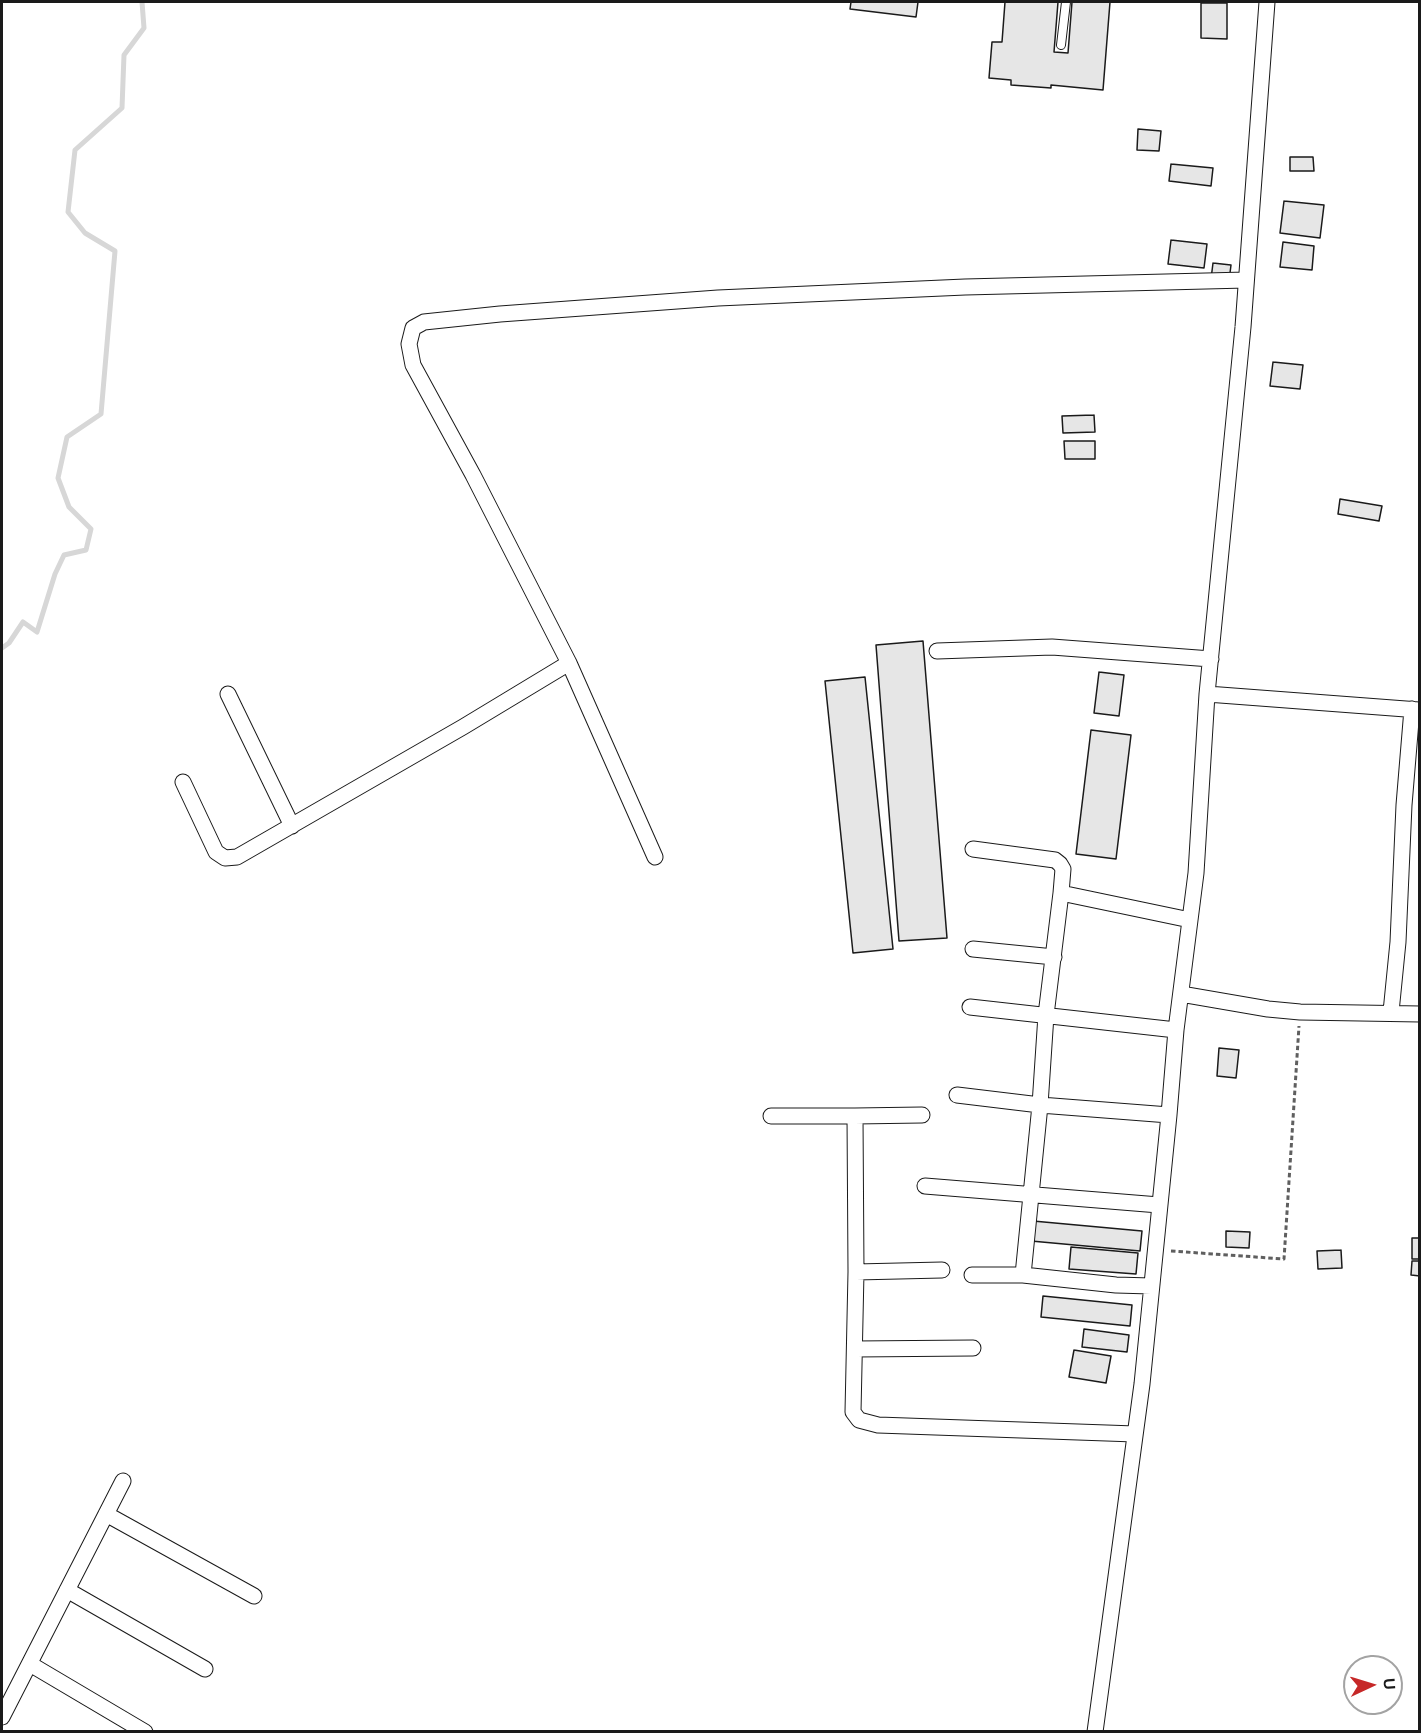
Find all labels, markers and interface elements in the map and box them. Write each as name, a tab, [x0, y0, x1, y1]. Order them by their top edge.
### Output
north arrow	[1343, 1655, 1403, 1715]
text: U	[1381, 1677, 1398, 1690]

